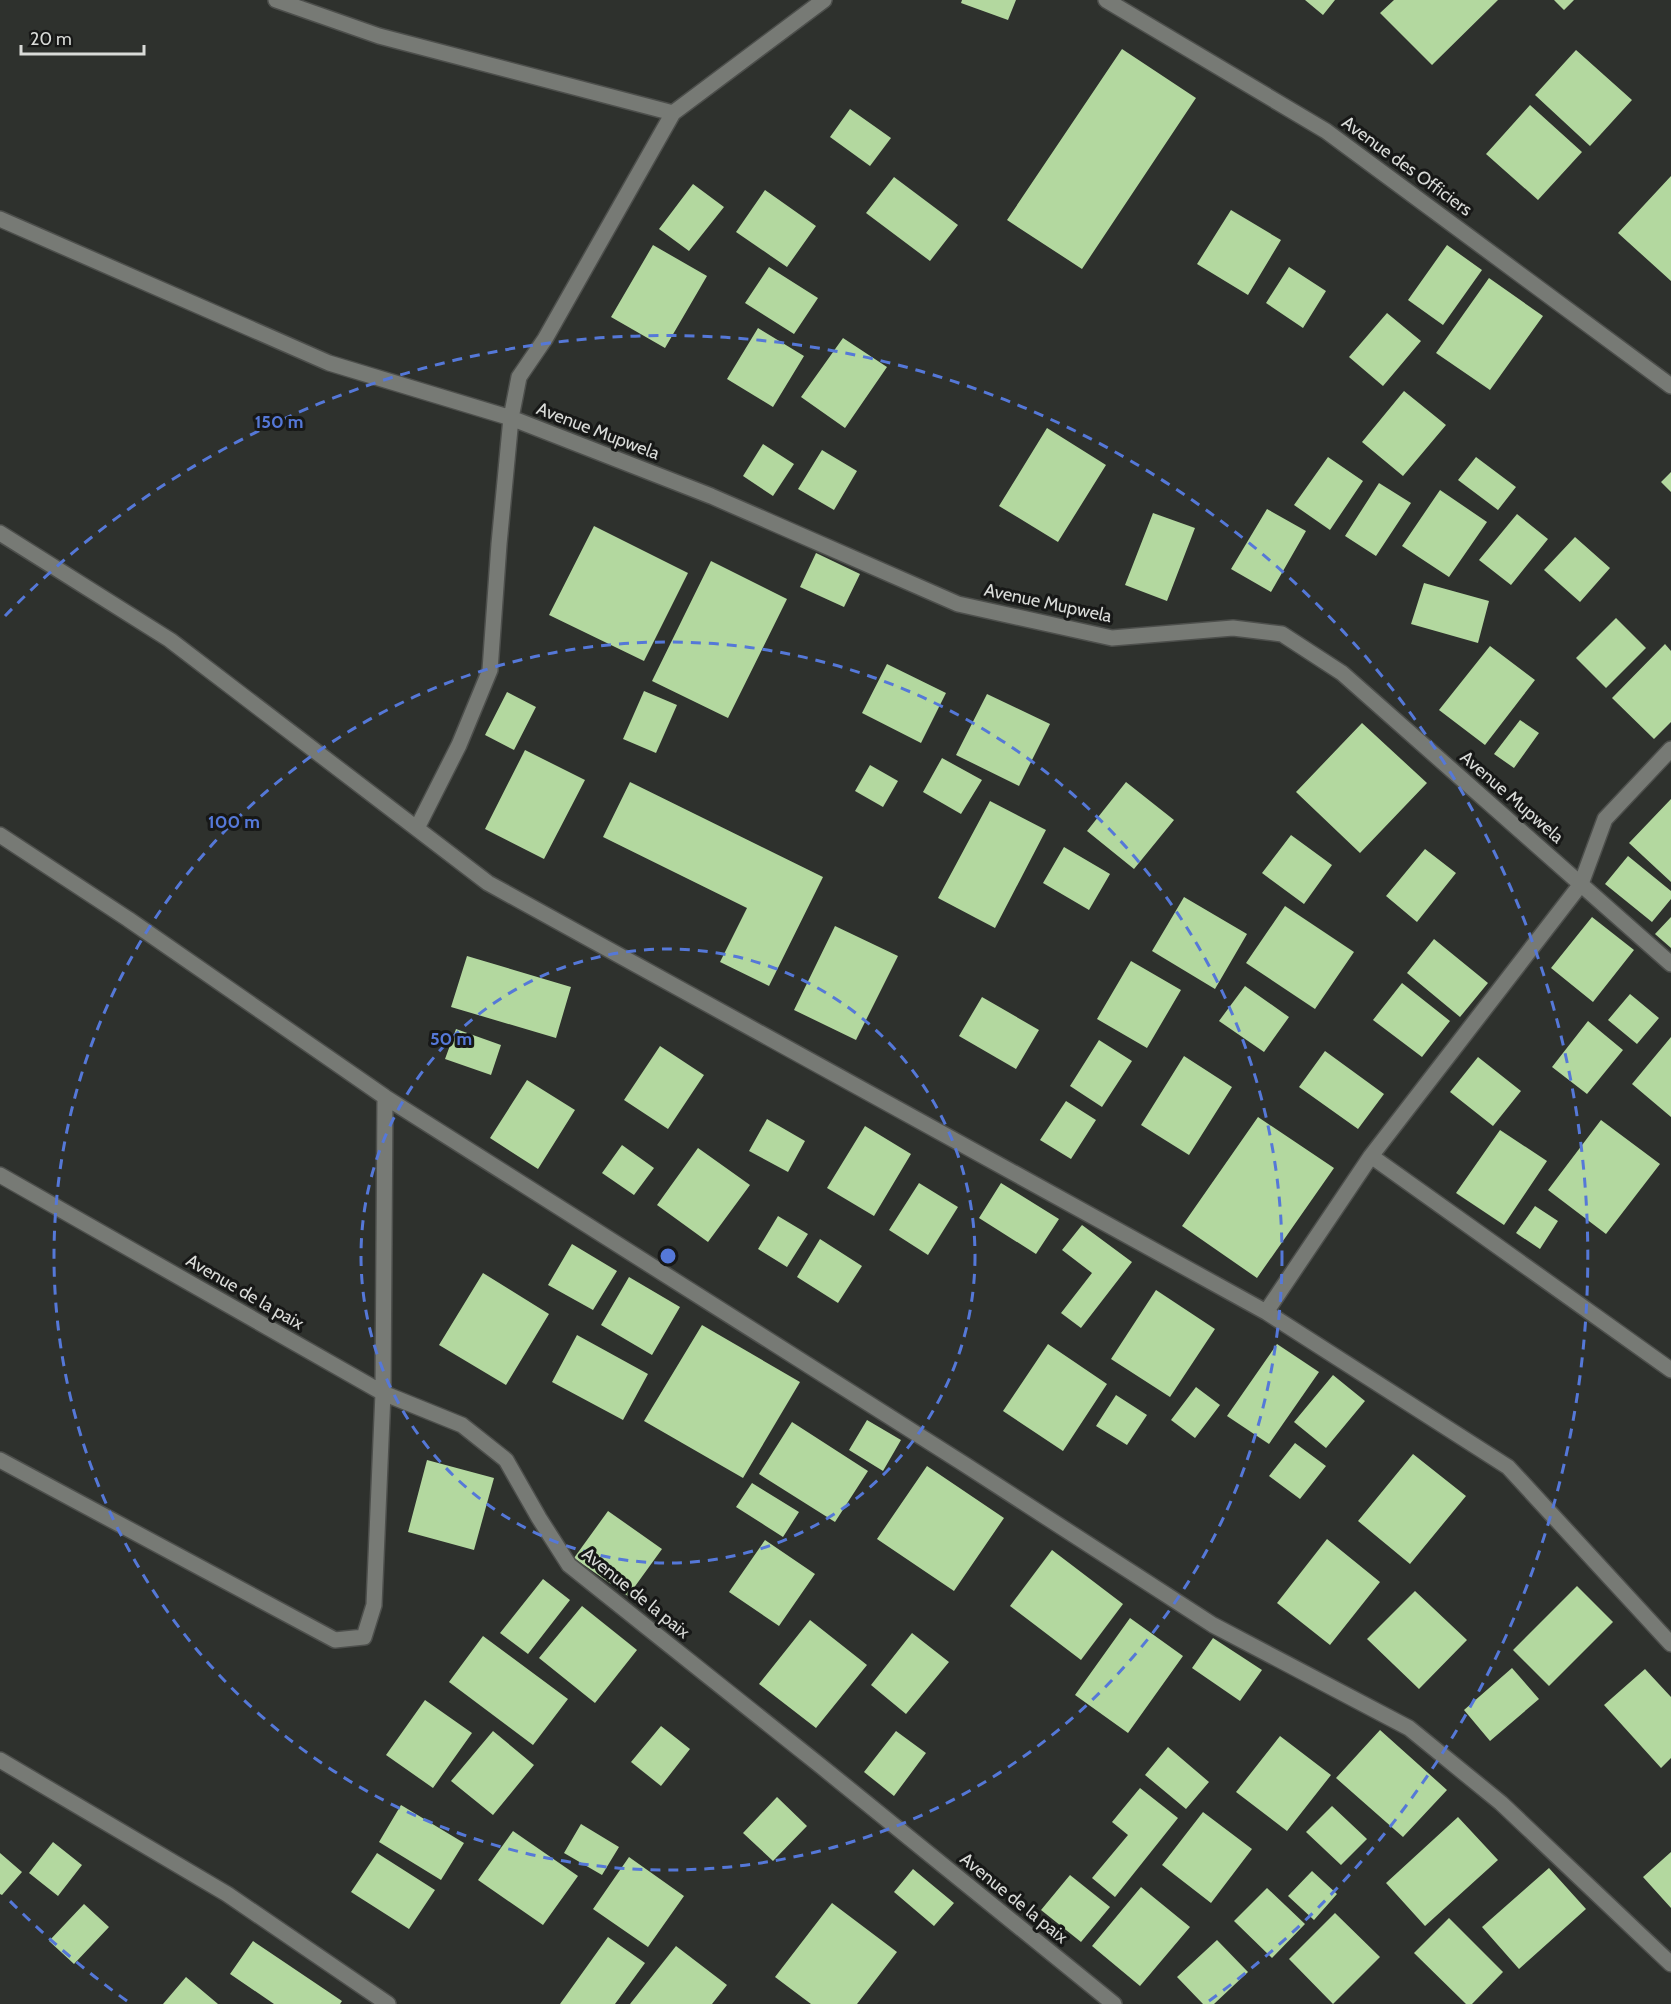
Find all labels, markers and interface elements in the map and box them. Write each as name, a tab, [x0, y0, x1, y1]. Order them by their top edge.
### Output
scale bar	[21, 18, 144, 56]
text: 20 m	[30, 28, 72, 50]
street label: Avenue des Officiers	[1338, 111, 1476, 221]
street label: Avenue Mupwela	[533, 397, 663, 465]
text: 150 m	[255, 411, 303, 433]
street label: Avenue Mupwela	[982, 579, 1114, 627]
street label: Avenue Mupwela	[1456, 746, 1569, 848]
text: 100 m	[208, 811, 260, 833]
text: 50 m	[430, 1028, 472, 1050]
centre of rings	[658, 1246, 678, 1266]
street label: Avenue de la paix	[182, 1249, 308, 1335]
street label: Avenue de la paix	[578, 1543, 695, 1643]
street label: Avenue de la paix	[956, 1848, 1073, 1948]

